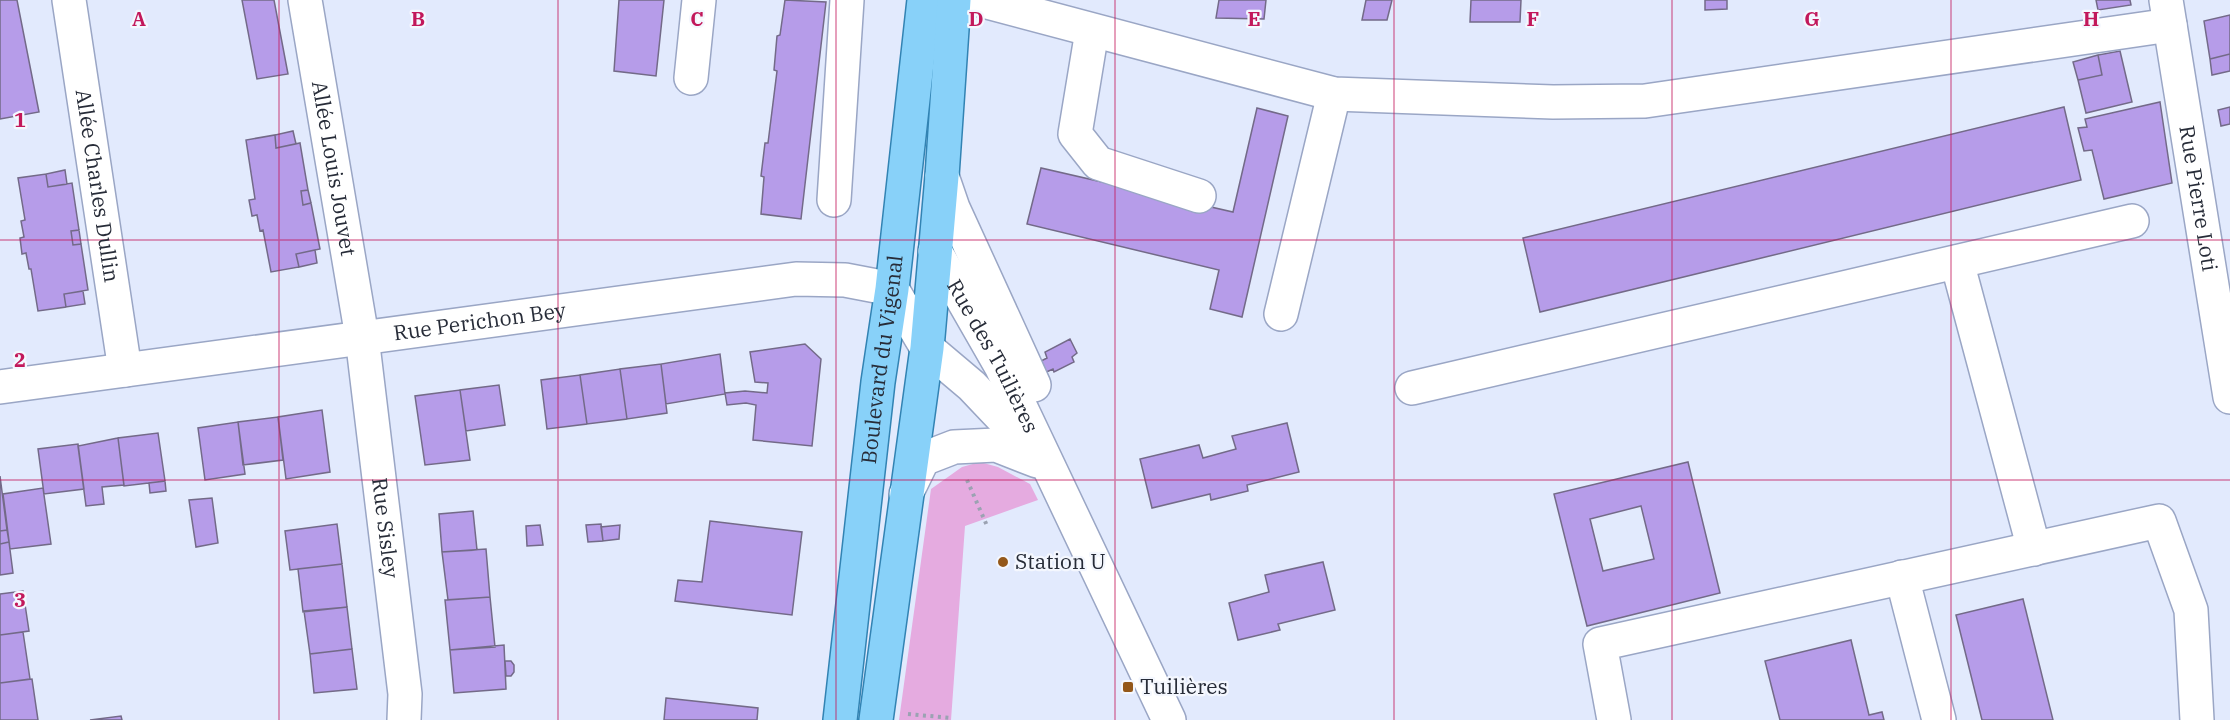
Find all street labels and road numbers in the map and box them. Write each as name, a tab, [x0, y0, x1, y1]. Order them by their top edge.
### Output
street label: Allée Louis Jouvet	[306, 79, 363, 258]
street label: Allée Charles Dullin	[70, 87, 127, 284]
street label: Rue Pierre Loti	[2173, 123, 2225, 273]
street label: Boulevard du Vigenal	[854, 253, 909, 465]
street label: Rue des Tuilières	[941, 274, 1046, 437]
street label: Rue Perichon Bey	[392, 295, 568, 346]
street label: Rue Sisley	[366, 476, 406, 580]

